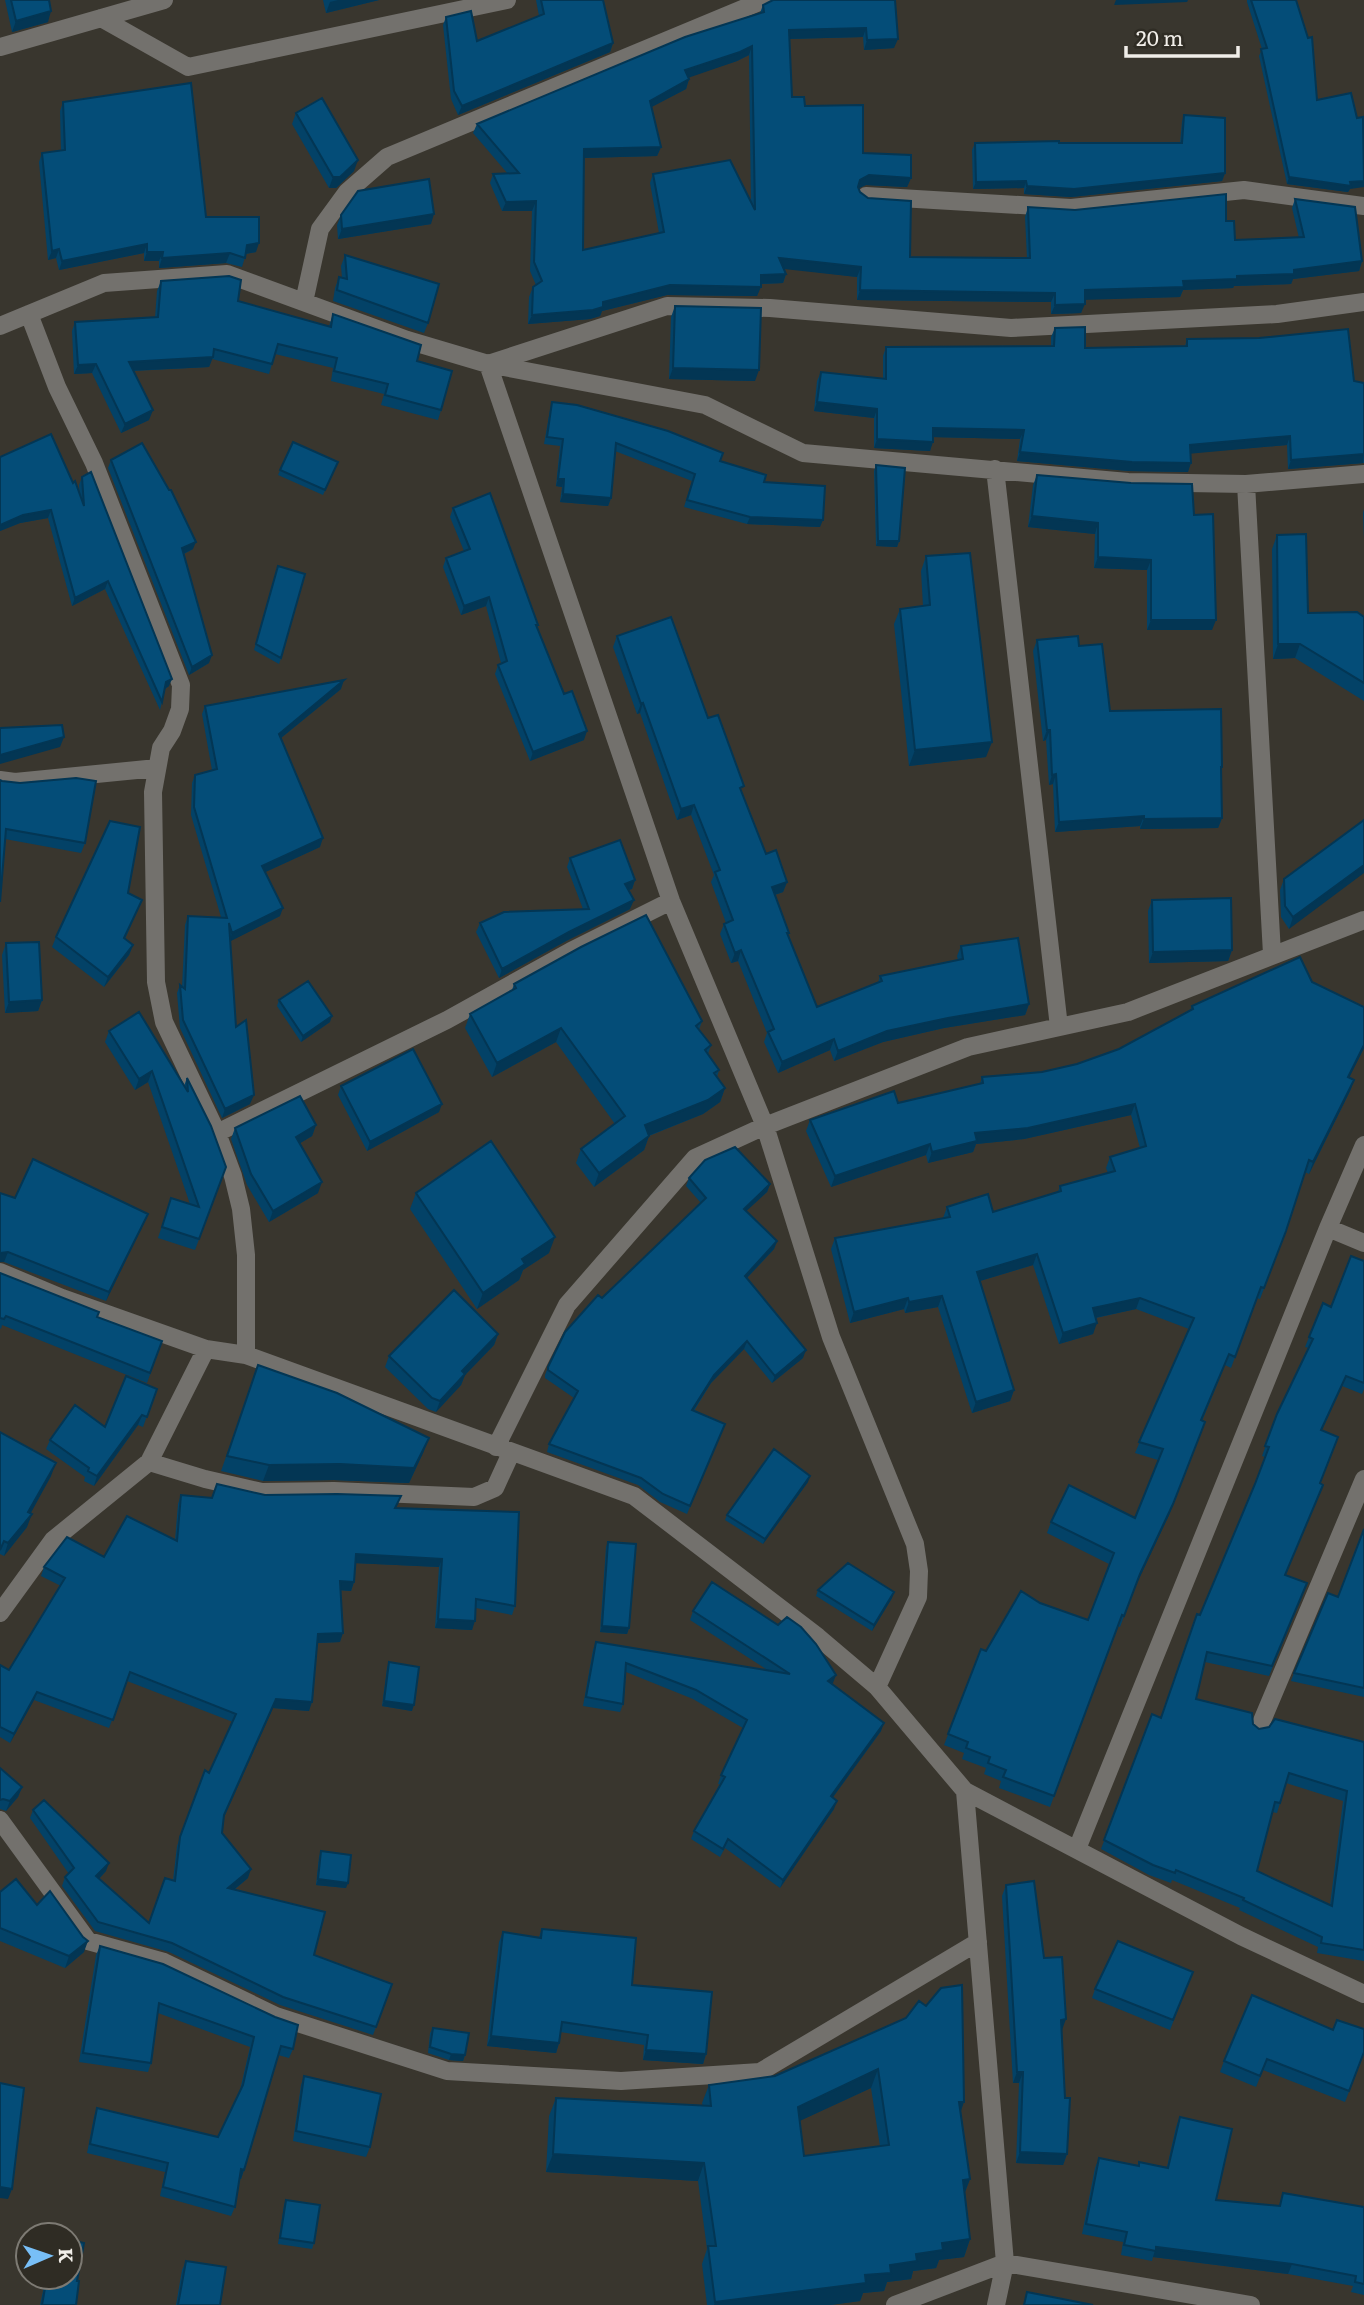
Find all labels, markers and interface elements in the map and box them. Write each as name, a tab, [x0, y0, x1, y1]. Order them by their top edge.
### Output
scale bar	[1126, 14, 1238, 58]
text: 20 m	[1136, 21, 1183, 52]
north arrow	[14, 2221, 84, 2291]
text: K	[53, 2247, 81, 2263]

